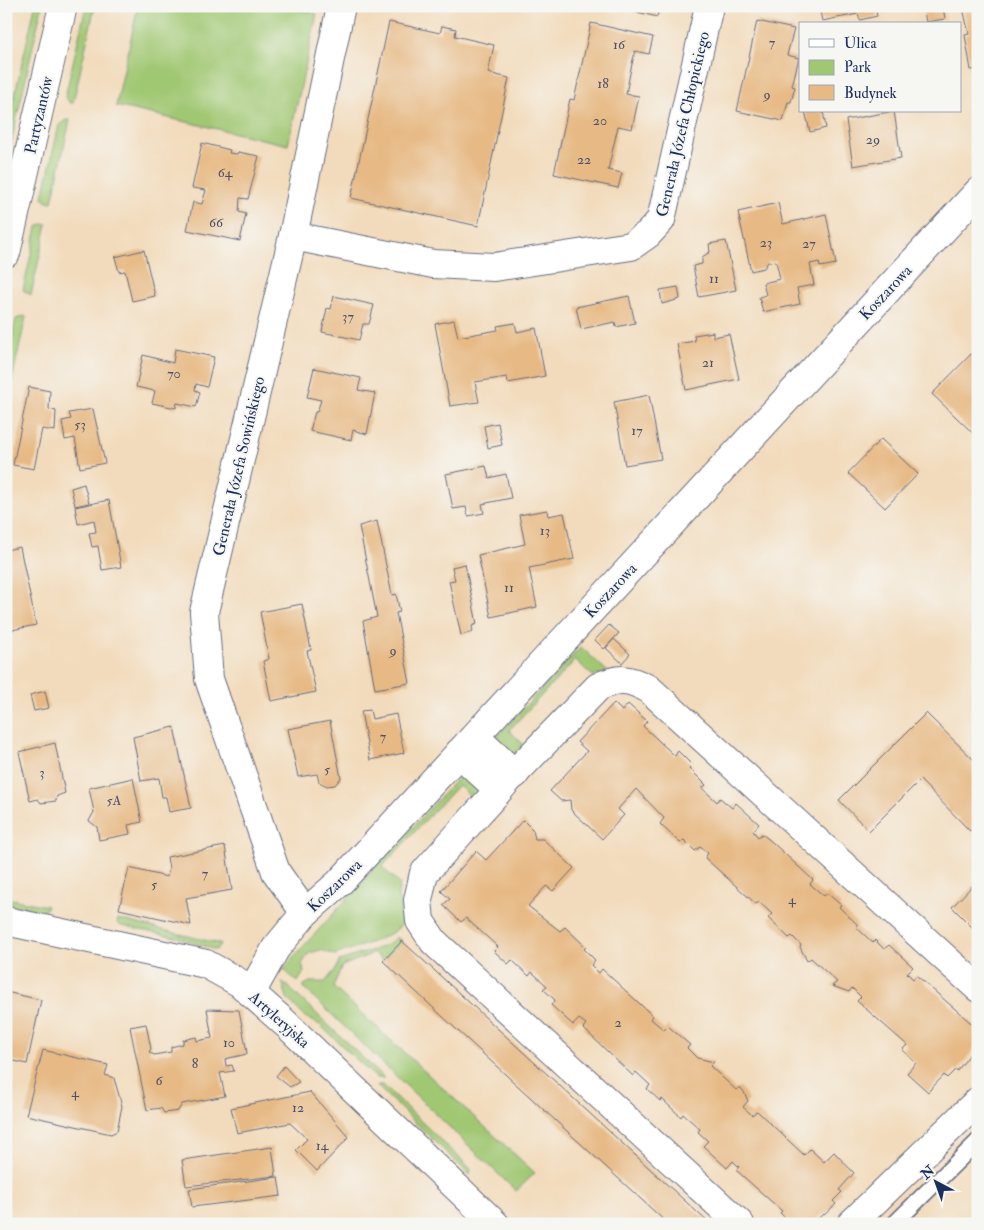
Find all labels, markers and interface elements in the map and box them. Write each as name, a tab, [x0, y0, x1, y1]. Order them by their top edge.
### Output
legend	[799, 22, 962, 112]
street label: Generała Józefa Chłopickiego	[652, 29, 715, 219]
house number: 7	[769, 34, 776, 51]
text: Ulica	[844, 34, 877, 53]
house number: 16	[613, 36, 626, 53]
text: Park	[844, 58, 871, 77]
street label: Partyzantów	[20, 73, 58, 156]
house number: 18	[597, 75, 609, 92]
text: Budynek	[844, 84, 897, 103]
house number: 9	[762, 86, 771, 103]
house number: 20	[593, 112, 607, 129]
house number: 29	[866, 131, 880, 148]
house number: 22	[577, 151, 591, 168]
house number: 64	[218, 164, 234, 181]
house number: 66	[209, 214, 224, 231]
house number: 23	[760, 234, 772, 251]
house number: 27	[802, 235, 816, 252]
street label: Koszarowa	[855, 261, 917, 324]
house number: 11	[709, 270, 719, 287]
house number: 37	[342, 308, 354, 325]
house number: 21	[702, 354, 714, 371]
house number: 70	[167, 365, 181, 382]
street label: Generała Józefa Sowińskiego	[209, 374, 270, 558]
house number: 53	[74, 416, 86, 433]
house number: 17	[631, 422, 643, 439]
house number: 13	[540, 522, 550, 539]
street label: Koszarowa	[580, 559, 642, 622]
house number: 11	[504, 579, 514, 596]
house number: 9	[388, 642, 397, 659]
house number: 7	[380, 728, 387, 745]
house number: 5	[324, 761, 331, 778]
house number: 3	[39, 764, 45, 781]
house number: 5A	[106, 792, 122, 809]
street label: Koszarowa	[303, 855, 367, 917]
house number: 7	[202, 865, 209, 882]
house number: 5	[151, 876, 158, 893]
house number: 4	[788, 891, 797, 908]
street label: Artyleryjska	[244, 986, 314, 1053]
house number: 2	[614, 1014, 622, 1031]
house number: 10	[223, 1034, 235, 1051]
house number: 8	[192, 1055, 199, 1072]
house number: 6	[155, 1072, 163, 1089]
house number: 4	[71, 1084, 80, 1101]
house number: 12	[292, 1099, 304, 1116]
house number: 14	[316, 1137, 330, 1154]
north arrow	[912, 1158, 962, 1208]
text: N	[917, 1162, 938, 1184]

